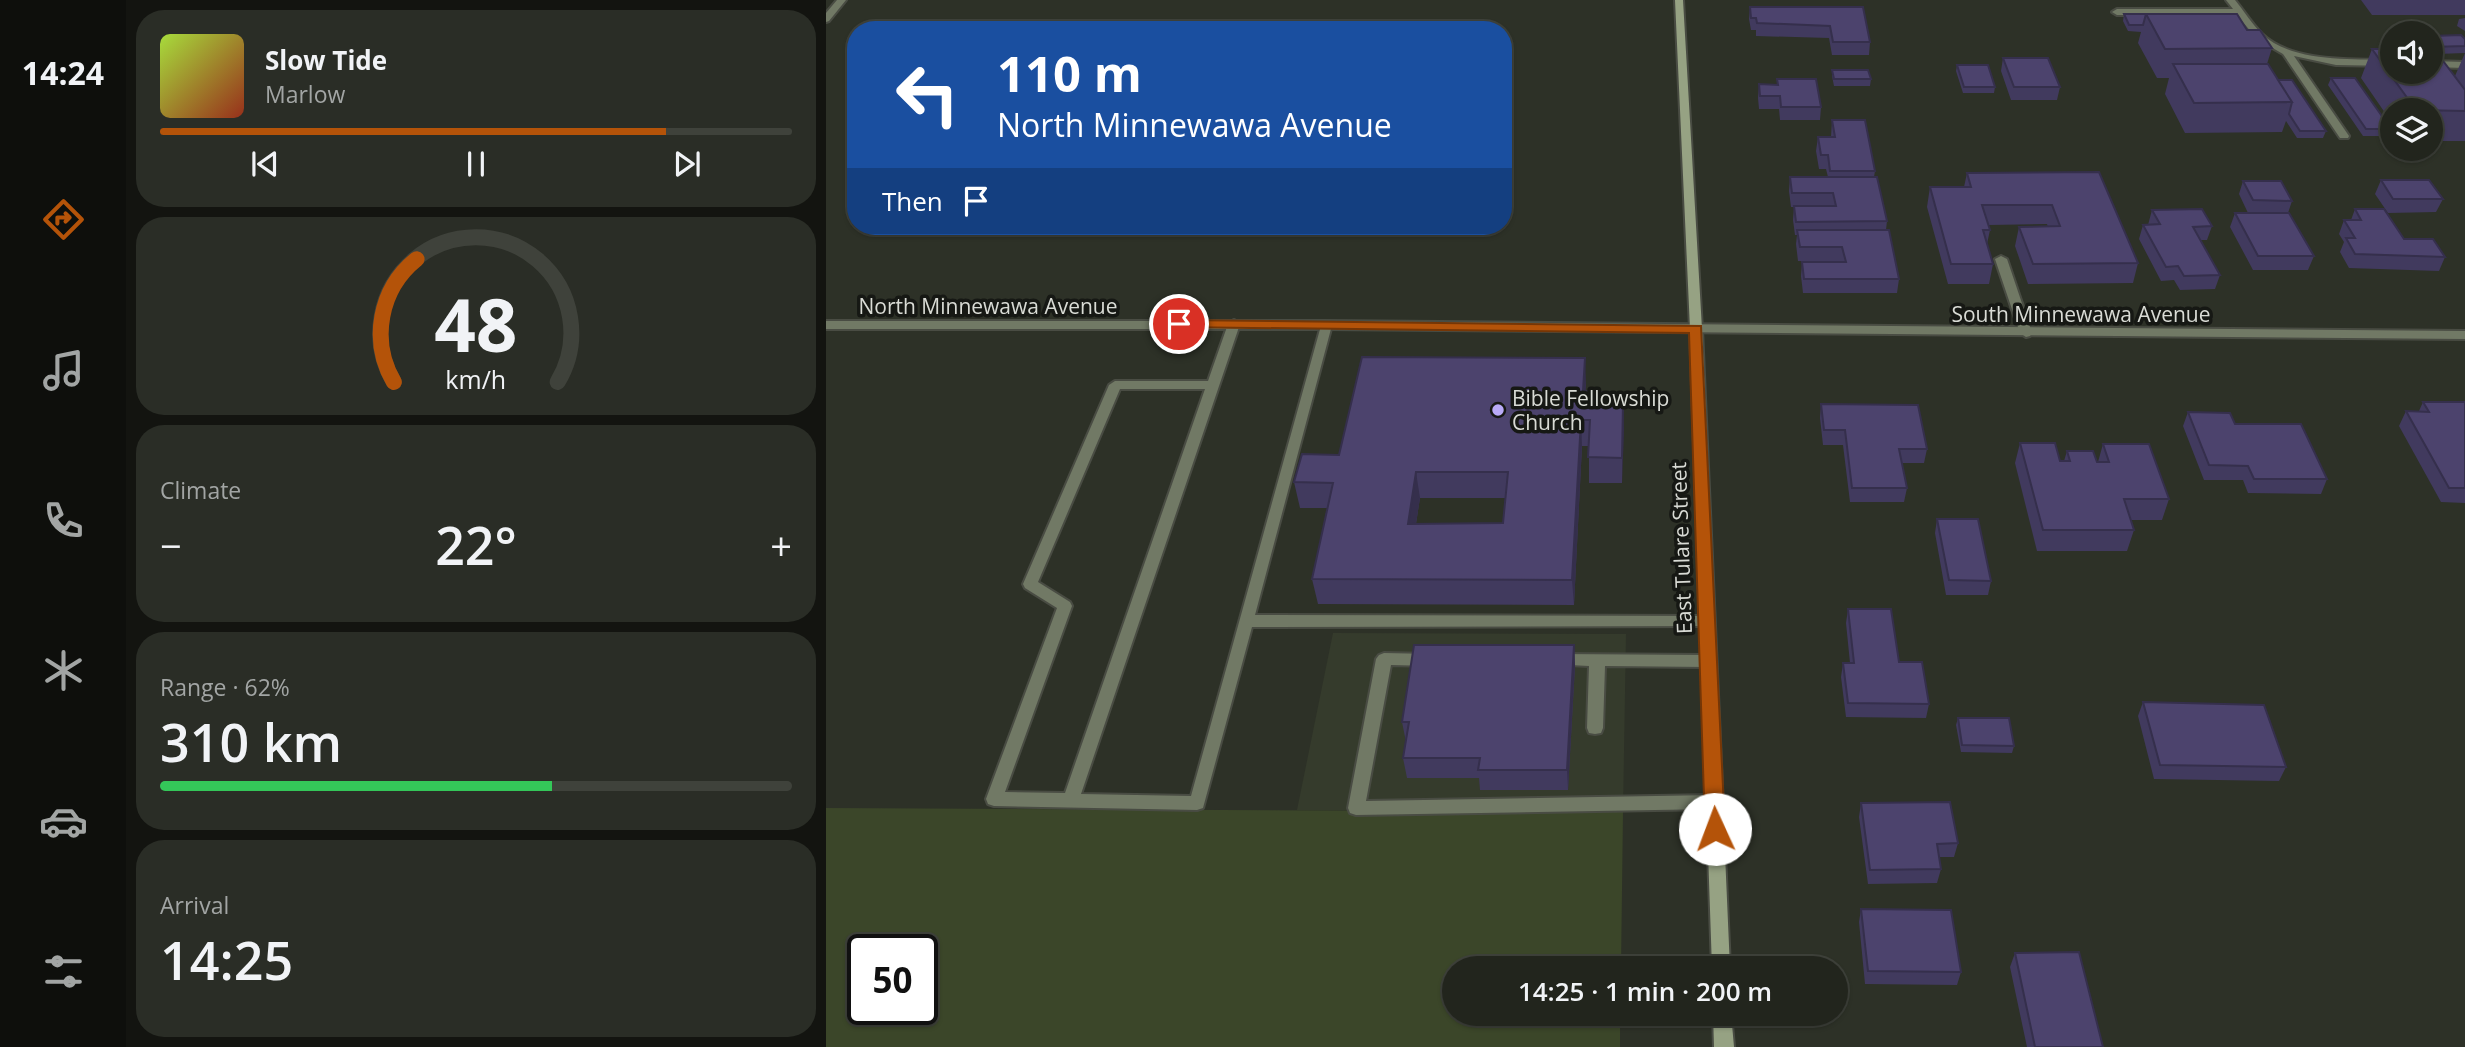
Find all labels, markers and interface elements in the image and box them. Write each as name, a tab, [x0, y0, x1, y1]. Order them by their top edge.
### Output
map controls	[2380, 21, 2443, 161]
button: sound	[2380, 21, 2443, 84]
text: 110 m	[997, 40, 1142, 106]
text: Slow Tide	[265, 42, 387, 78]
icon: left	[882, 49, 973, 140]
text: 14:24	[22, 51, 104, 94]
text: Marlow	[265, 78, 345, 110]
button: layers	[2380, 98, 2443, 161]
text: North Minnewawa Avenue	[997, 103, 1392, 146]
icon: previous	[246, 145, 284, 183]
icon: pause	[457, 145, 495, 183]
icon: next	[668, 145, 706, 183]
icon: arrive	[957, 182, 995, 220]
text: Then	[882, 183, 943, 219]
icon: directions	[39, 195, 88, 244]
text: 48	[434, 275, 518, 374]
street label: North Minnewawa Avenue	[858, 292, 1118, 320]
pin	[1149, 294, 1209, 354]
street label: South Minnewawa Avenue	[1951, 300, 2211, 328]
icon: arrive	[1160, 305, 1198, 343]
icon: music	[39, 346, 88, 395]
text: km/h	[446, 362, 506, 396]
place label: Bible Fellowship Church	[1512, 384, 1669, 436]
marker: Bible Fellowship Church	[1490, 402, 1506, 418]
street label: East Tulare Street	[1664, 461, 1698, 635]
text: Climate	[160, 474, 241, 506]
icon: phone	[39, 496, 88, 545]
text: 22°	[435, 509, 517, 580]
text: −	[160, 519, 182, 571]
text: +	[770, 519, 792, 571]
icon: climate	[39, 646, 88, 695]
text: Range · 62%	[160, 671, 290, 703]
text: 310 km	[160, 706, 342, 777]
position arrow	[1678, 792, 1752, 866]
icon: car	[39, 797, 88, 846]
text: Arrival	[160, 889, 229, 921]
text: 14:25	[160, 924, 293, 995]
speed limit sign: 50	[847, 934, 938, 1025]
icon: filters	[39, 947, 88, 996]
text: 14:25 · 1 min · 200 m	[1518, 973, 1772, 1009]

